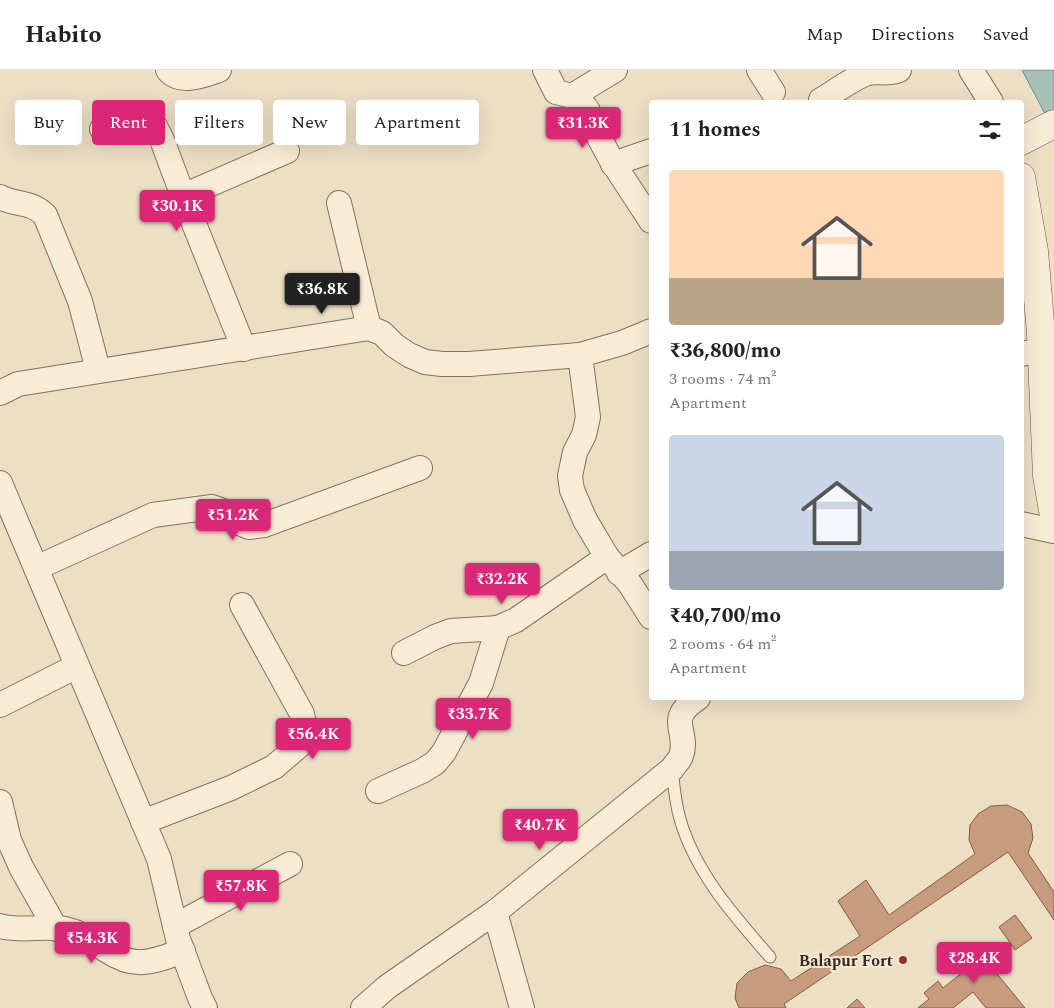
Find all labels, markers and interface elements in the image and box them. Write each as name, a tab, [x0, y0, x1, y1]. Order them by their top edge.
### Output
text: Habito	[25, 17, 102, 53]
text: Map	[807, 21, 843, 48]
text: Directions	[871, 21, 955, 48]
text: Saved	[983, 21, 1029, 48]
chip: Buy	[15, 100, 82, 145]
chip: Rent	[92, 100, 165, 145]
chip: Filters	[175, 100, 263, 145]
chip: New	[273, 100, 346, 145]
chip: Apartment	[356, 100, 479, 145]
pin: ₹31.3K	[542, 106, 624, 149]
text: ₹31.3K	[557, 111, 609, 135]
text: 11 homes	[669, 114, 761, 146]
icon: filters	[976, 116, 1004, 144]
pin: ₹30.1K	[136, 190, 218, 232]
text: ₹30.1K	[151, 194, 203, 218]
icon: home	[792, 203, 882, 293]
pin: ₹36.8K	[281, 272, 363, 315]
text: ₹36.8K	[296, 277, 348, 301]
text: ₹36,800/mo	[669, 335, 781, 367]
text: 3 rooms · 74 m²	[669, 367, 776, 391]
text: Apartment	[669, 391, 747, 415]
icon: home	[792, 468, 882, 558]
pin: ₹51.2K	[192, 498, 274, 541]
text: ₹51.2K	[207, 503, 259, 527]
pin: ₹32.2K	[461, 562, 543, 605]
text: ₹32.2K	[476, 567, 528, 591]
text: ₹40,700/mo	[669, 600, 781, 632]
text: 2 rooms · 64 m²	[669, 632, 776, 656]
text: Apartment	[669, 656, 747, 680]
pin: ₹33.7K	[432, 698, 514, 740]
text: ₹33.7K	[447, 702, 499, 726]
pin: ₹56.4K	[272, 718, 354, 760]
text: ₹56.4K	[287, 722, 339, 746]
pin: ₹40.7K	[499, 808, 581, 851]
text: ₹40.7K	[514, 813, 566, 837]
pin: ₹57.8K	[200, 870, 282, 912]
text: ₹57.8K	[215, 874, 267, 898]
pin: ₹54.3K	[51, 922, 133, 964]
text: ₹54.3K	[66, 926, 118, 950]
pin: ₹28.4K	[933, 942, 1015, 984]
text: ₹28.4K	[948, 946, 1000, 970]
place label: Balapur Fort	[799, 949, 893, 973]
marker: Balapur Fort	[897, 954, 909, 966]

